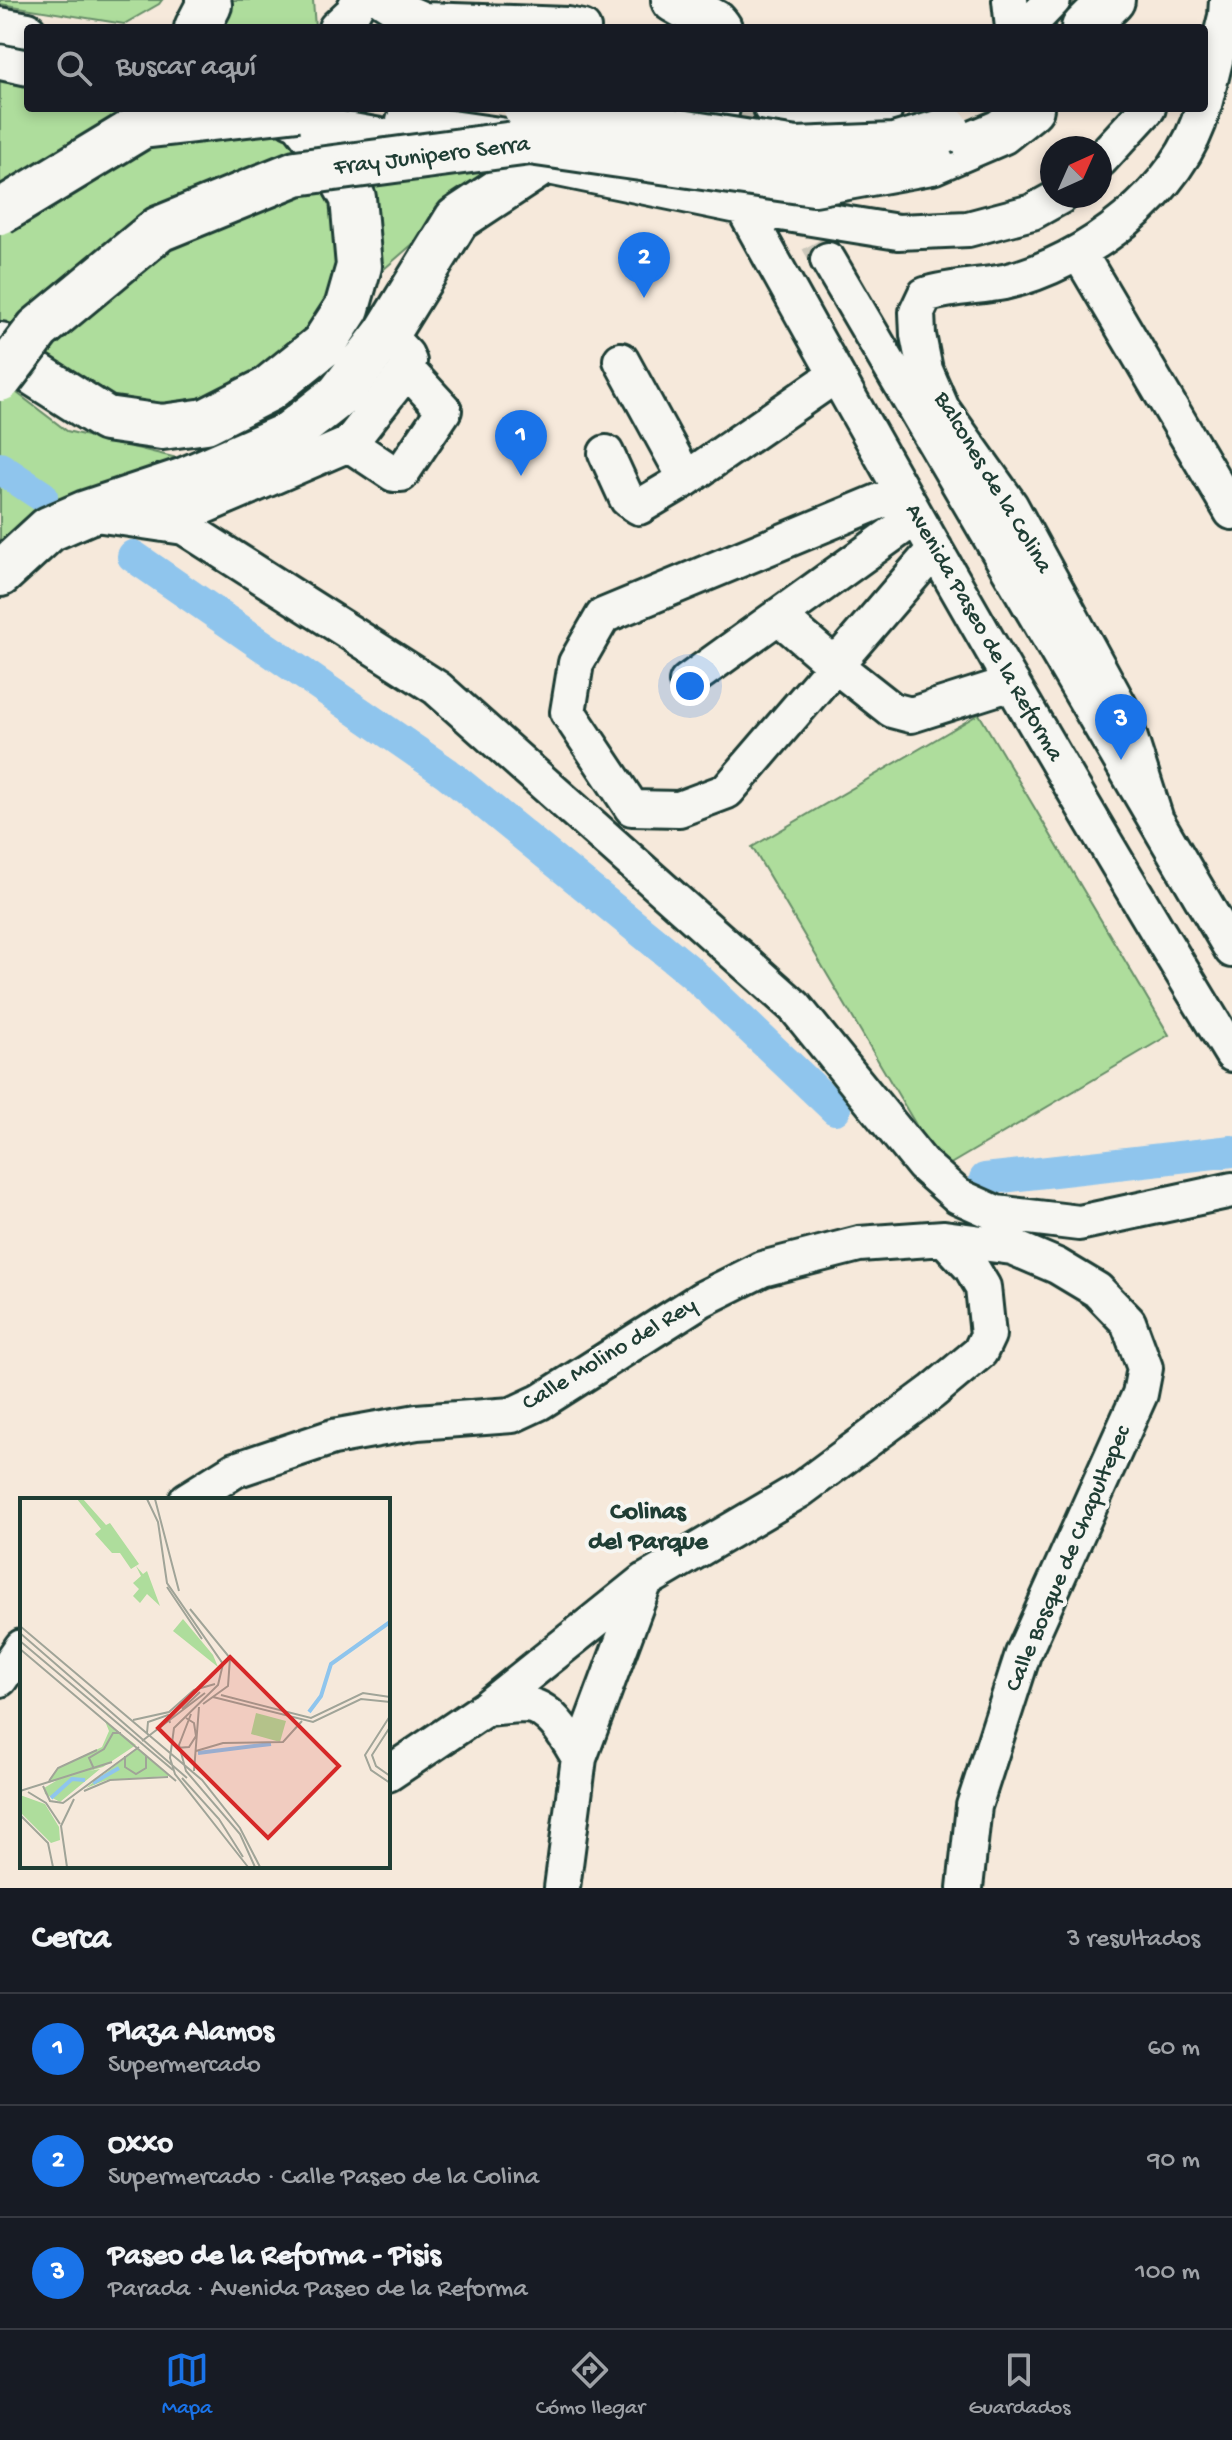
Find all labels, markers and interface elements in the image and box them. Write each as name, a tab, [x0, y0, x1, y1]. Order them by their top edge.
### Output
search box	[24, 24, 1208, 112]
icon: search	[52, 46, 96, 90]
text: Buscar aquí	[116, 51, 256, 86]
street label: Fray Junipero Serra	[332, 131, 532, 184]
north arrow	[1040, 136, 1112, 208]
pin: 2	[618, 232, 670, 298]
street label: Balcones de la Colina	[926, 386, 1058, 580]
pin: 1	[495, 410, 547, 476]
street label: Avenida Paseo de la Reforma	[897, 499, 1069, 768]
your location	[670, 666, 710, 706]
pin: 3	[1095, 694, 1147, 760]
street label: Calle Molino del Rey	[518, 1291, 703, 1418]
street label: Calle Bosque de Chapultepec	[1000, 1421, 1139, 1697]
inset map	[20, 1498, 390, 1868]
district label: Colinas del Parque	[588, 1498, 709, 1559]
text: Cerca	[32, 1920, 110, 1960]
text: 3 resultados	[1067, 1925, 1200, 1956]
text: Plaza Alamos	[108, 2016, 274, 2051]
text: 1	[53, 2034, 63, 2065]
text: 60 m	[1147, 2034, 1200, 2065]
text: Supermercado	[108, 2051, 261, 2082]
text: Oxxo	[108, 2128, 173, 2163]
text: 2	[52, 2146, 64, 2177]
text: 90 m	[1148, 2146, 1200, 2177]
text: Supermercado · Calle Paseo de la Colina	[108, 2163, 539, 2194]
text: Paseo de la Reforma - Pisis	[108, 2240, 441, 2275]
text: 3	[51, 2258, 65, 2289]
text: 100 m	[1135, 2258, 1200, 2289]
text: Parada · Avenida Paseo de la Reforma	[108, 2275, 528, 2306]
tab: Mapa	[162, 2348, 212, 2422]
tab: Cómo llegar	[536, 2348, 645, 2422]
tab: Guardados	[969, 2348, 1070, 2422]

